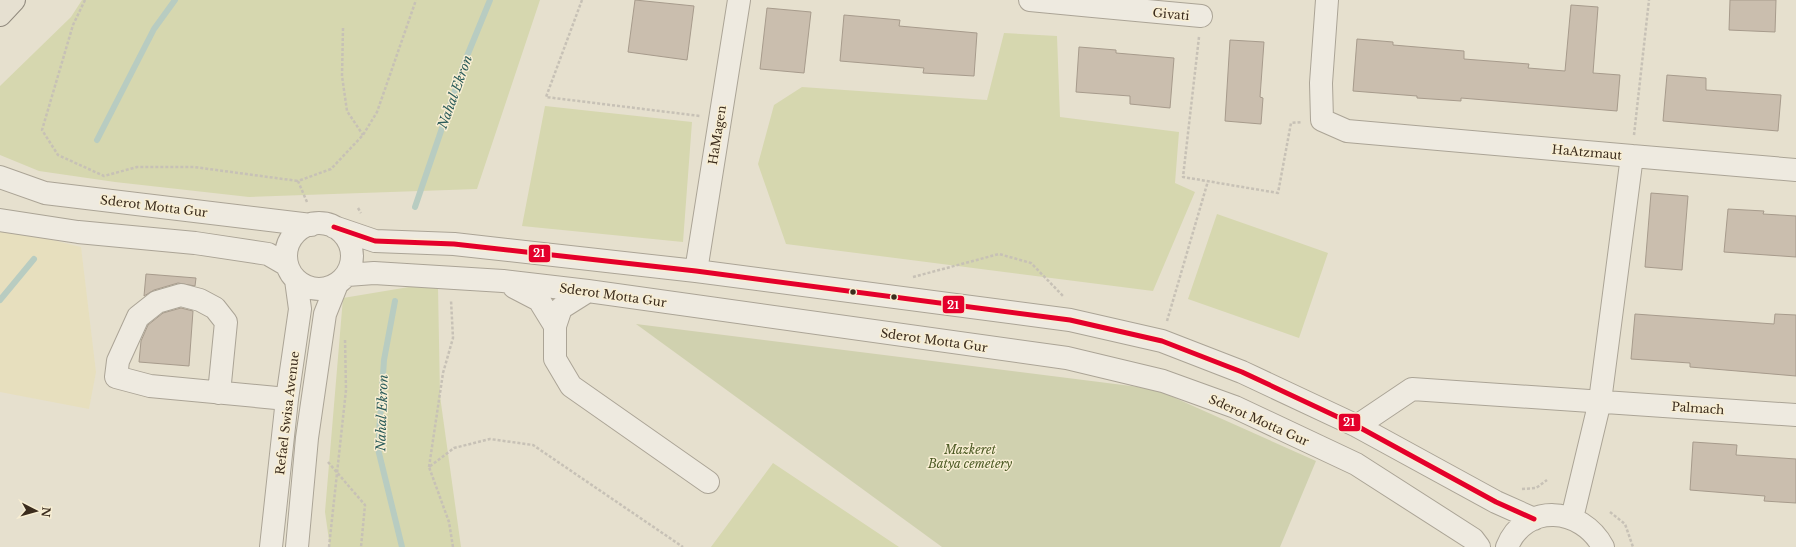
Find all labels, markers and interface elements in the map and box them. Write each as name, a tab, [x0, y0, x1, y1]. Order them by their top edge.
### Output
street label: Givati	[1152, 5, 1190, 23]
water label: Nahal Ekron	[434, 53, 476, 132]
street label: HaMagen	[705, 104, 729, 166]
street label: HaAtzmaut	[1551, 141, 1623, 163]
street label: Sderot Motta Gur	[99, 192, 209, 220]
line badge: 21	[528, 244, 551, 263]
text: 21	[533, 246, 545, 260]
street label: Sderot Motta Gur	[558, 280, 668, 310]
unlabelled marker	[848, 287, 858, 297]
unlabelled marker	[889, 292, 899, 302]
line badge: 21	[942, 295, 965, 314]
text: 21	[947, 298, 959, 312]
street label: Sderot Motta Gur	[879, 325, 989, 355]
street label: Refael Swisa Avenue	[272, 350, 302, 476]
water label: Nahal Ekron	[372, 374, 392, 453]
street label: Sderot Motta Gur	[1207, 391, 1312, 449]
street label: Palmach	[1671, 399, 1725, 417]
line badge: 21	[1338, 413, 1361, 432]
text: 21	[1343, 415, 1355, 429]
park label: Mazkeret Batya cemetery	[927, 442, 1013, 471]
north arrow	[16, 491, 56, 531]
text: N	[38, 506, 53, 519]

